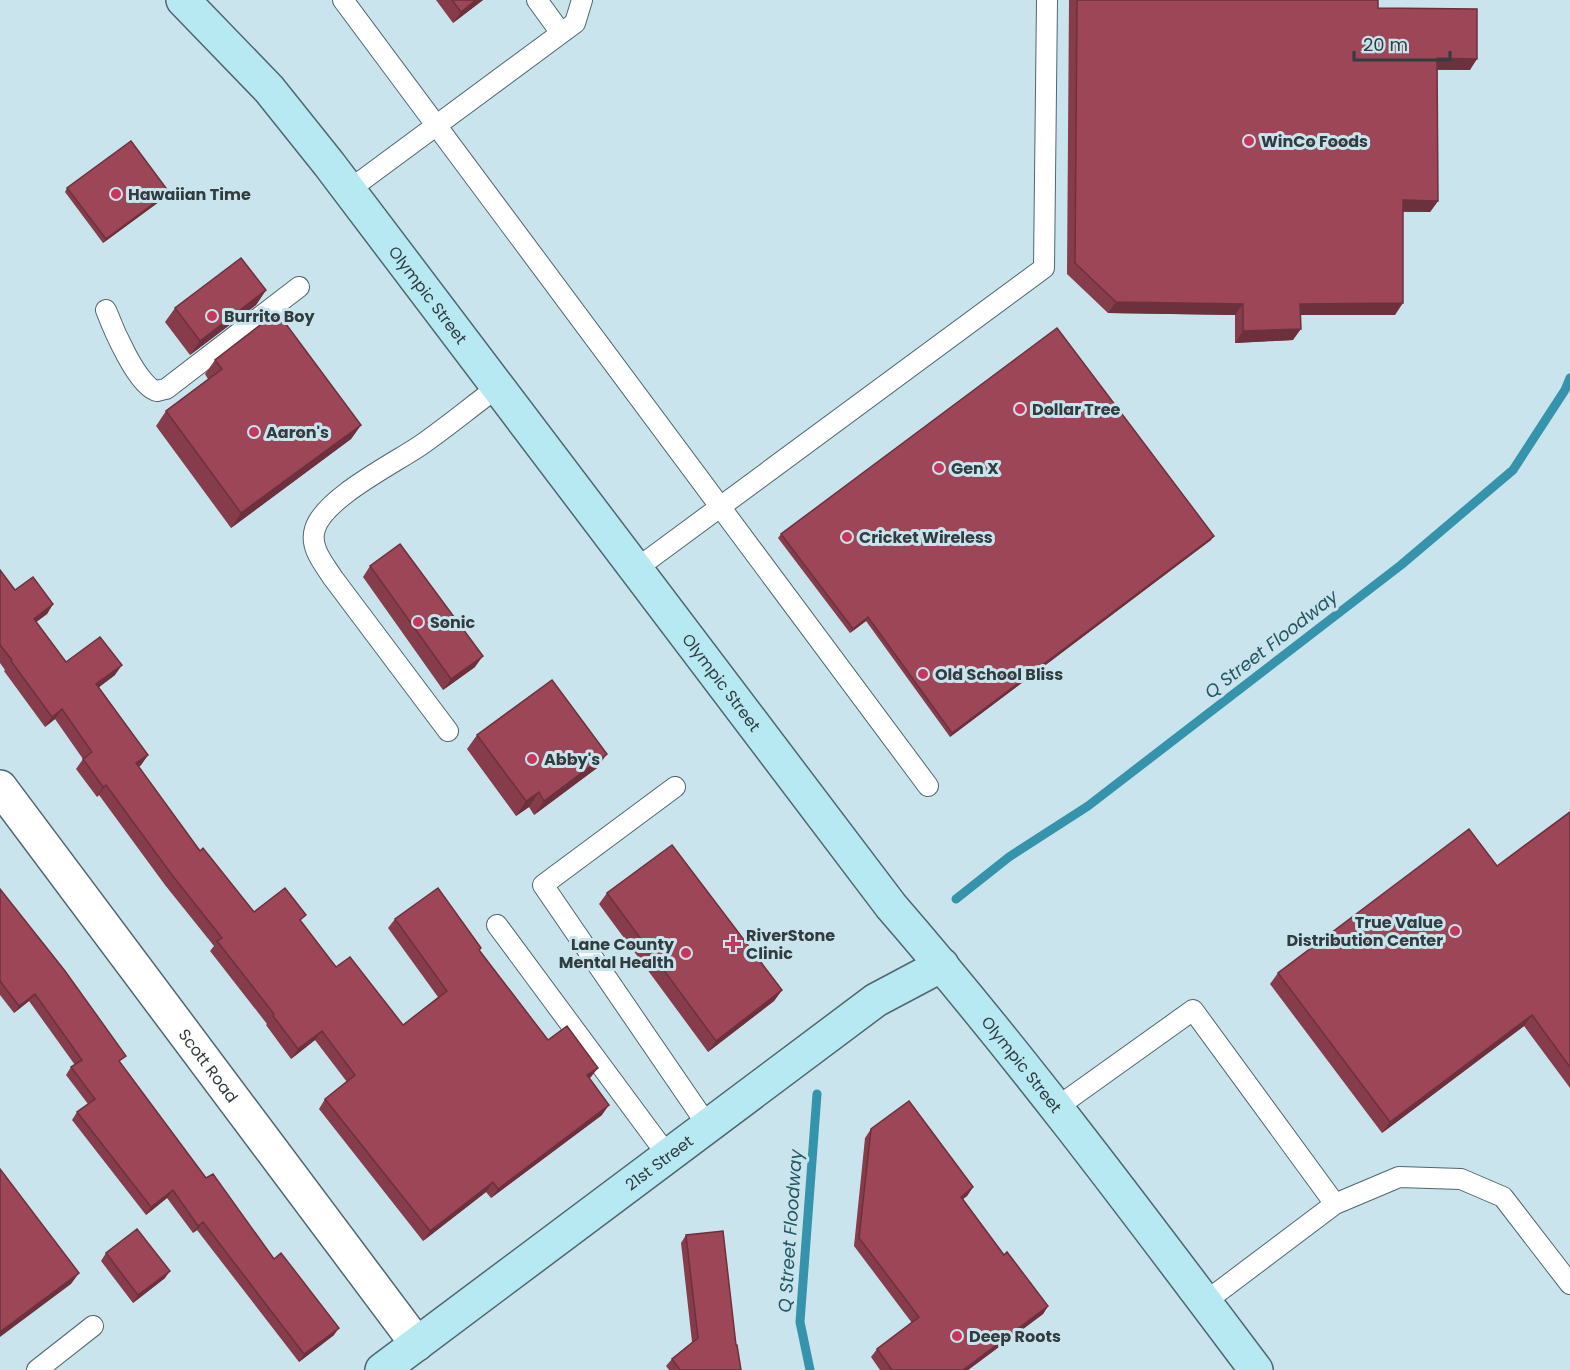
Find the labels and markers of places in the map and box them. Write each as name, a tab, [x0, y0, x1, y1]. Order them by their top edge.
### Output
place label: WinCo Foods	[1261, 130, 1368, 153]
marker: WinCo Foods	[1242, 134, 1256, 148]
place label: Hawaiian Time	[128, 183, 251, 206]
marker: Hawaiian Time	[109, 187, 123, 201]
place label: Burrito Boy	[224, 305, 316, 328]
marker: Burrito Boy	[205, 309, 219, 323]
place label: Dollar Tree	[1032, 398, 1121, 421]
marker: Dollar Tree	[1013, 402, 1027, 416]
place label: Aaron's	[266, 421, 329, 444]
marker: Aaron's	[247, 425, 261, 439]
place label: Gen X	[951, 457, 999, 480]
marker: Gen X	[932, 461, 946, 475]
place label: Cricket Wireless	[859, 526, 993, 549]
marker: Cricket Wireless	[840, 530, 854, 544]
place label: Sonic	[430, 611, 476, 634]
marker: Sonic	[411, 615, 425, 629]
place label: Old School Bliss	[935, 663, 1063, 686]
marker: Old School Bliss	[916, 667, 930, 681]
place label: Abby's	[544, 748, 600, 771]
marker: Abby's	[525, 752, 539, 766]
place label: True Value Distribution Center	[1286, 911, 1443, 952]
place label: RiverStone Clinic	[746, 924, 835, 965]
marker: True Value Distribution Center	[1448, 924, 1462, 938]
place label: Lane County Mental Health	[559, 933, 675, 974]
marker: RiverStone Clinic	[724, 935, 742, 953]
marker: Lane County Mental Health	[679, 946, 693, 960]
place label: Deep Roots	[969, 1325, 1061, 1348]
marker: Deep Roots	[950, 1329, 964, 1343]

